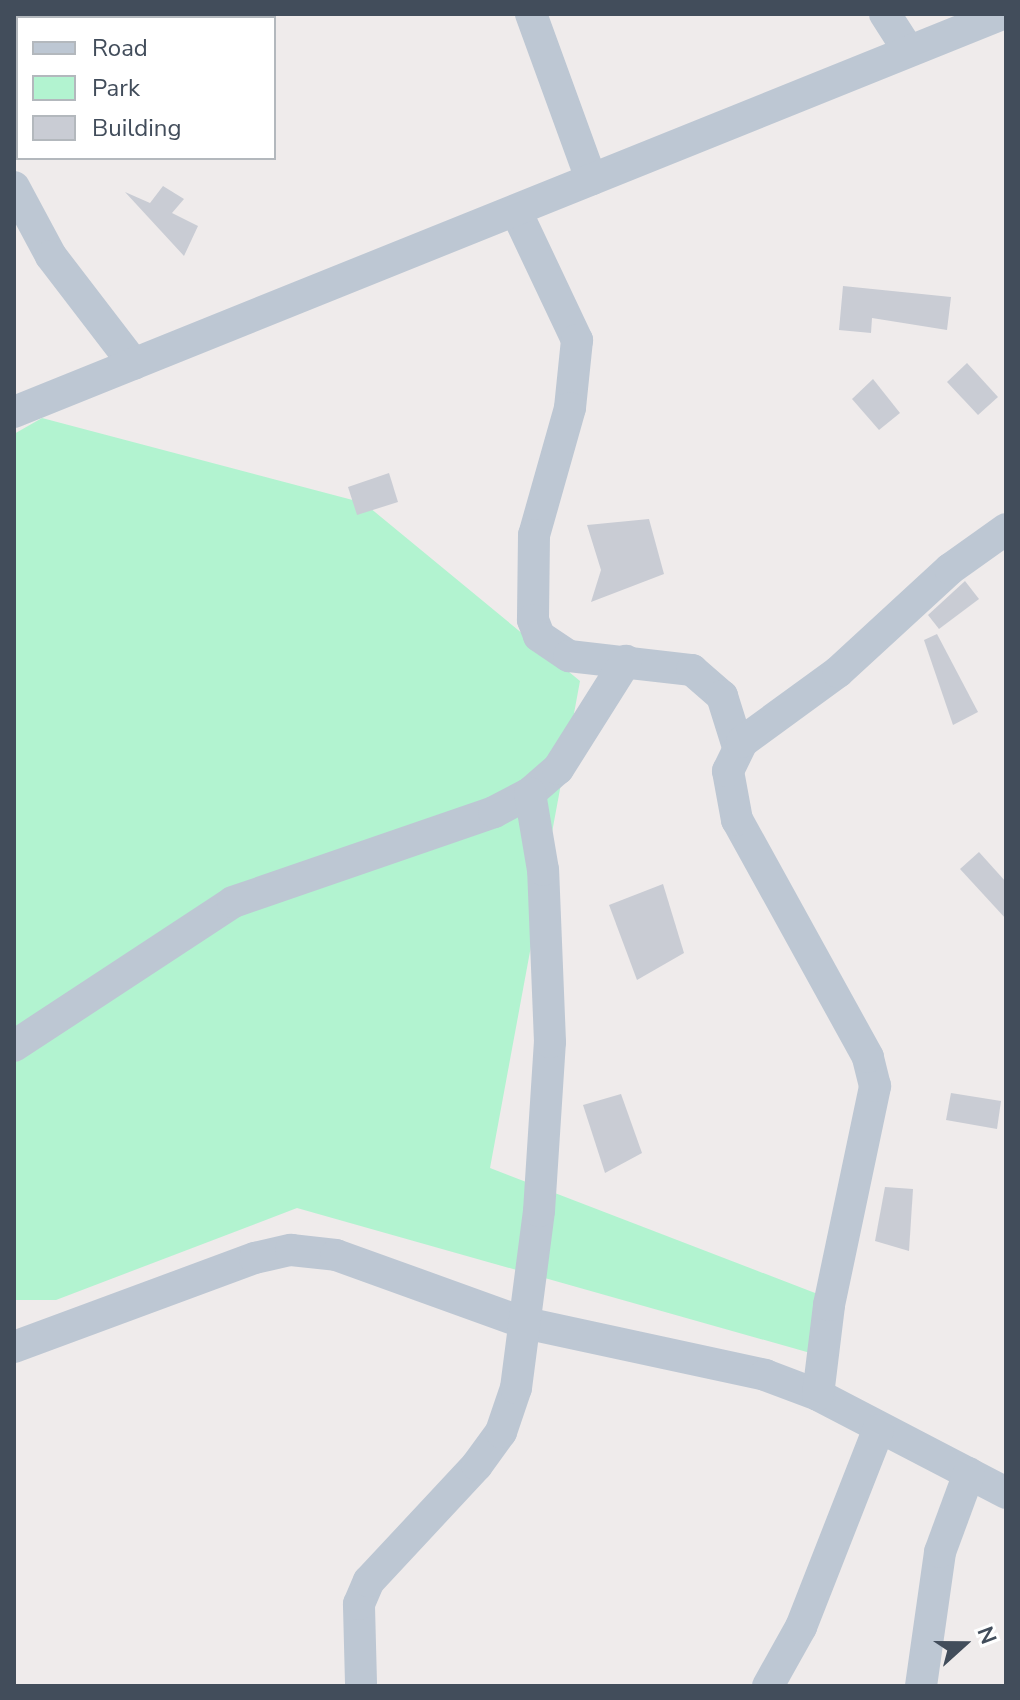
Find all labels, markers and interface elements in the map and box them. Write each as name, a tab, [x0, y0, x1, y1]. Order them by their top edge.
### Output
legend	[16, 16, 276, 160]
text: Road	[92, 32, 148, 64]
text: Park	[92, 72, 140, 104]
text: Building	[92, 112, 182, 144]
north arrow	[924, 1604, 1004, 1684]
text: N	[969, 1622, 1003, 1648]

